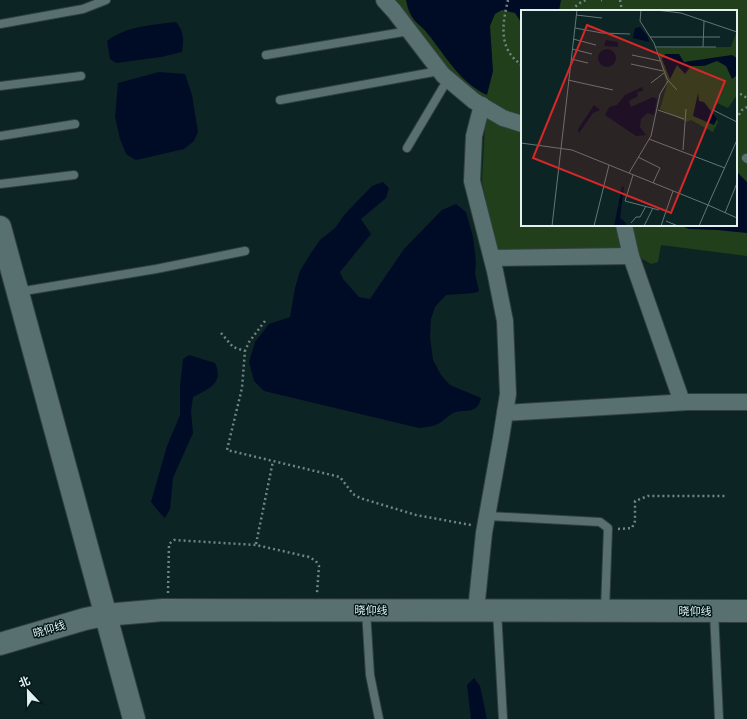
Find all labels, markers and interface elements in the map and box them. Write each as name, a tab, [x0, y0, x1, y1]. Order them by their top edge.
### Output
inset map	[521, 10, 737, 226]
street label: 晓仰线	[355, 603, 388, 616]
street label: 晓仰线	[679, 604, 712, 617]
street label: 晓仰线	[31, 618, 67, 639]
north arrow	[8, 671, 48, 711]
text: 北	[17, 673, 32, 689]

